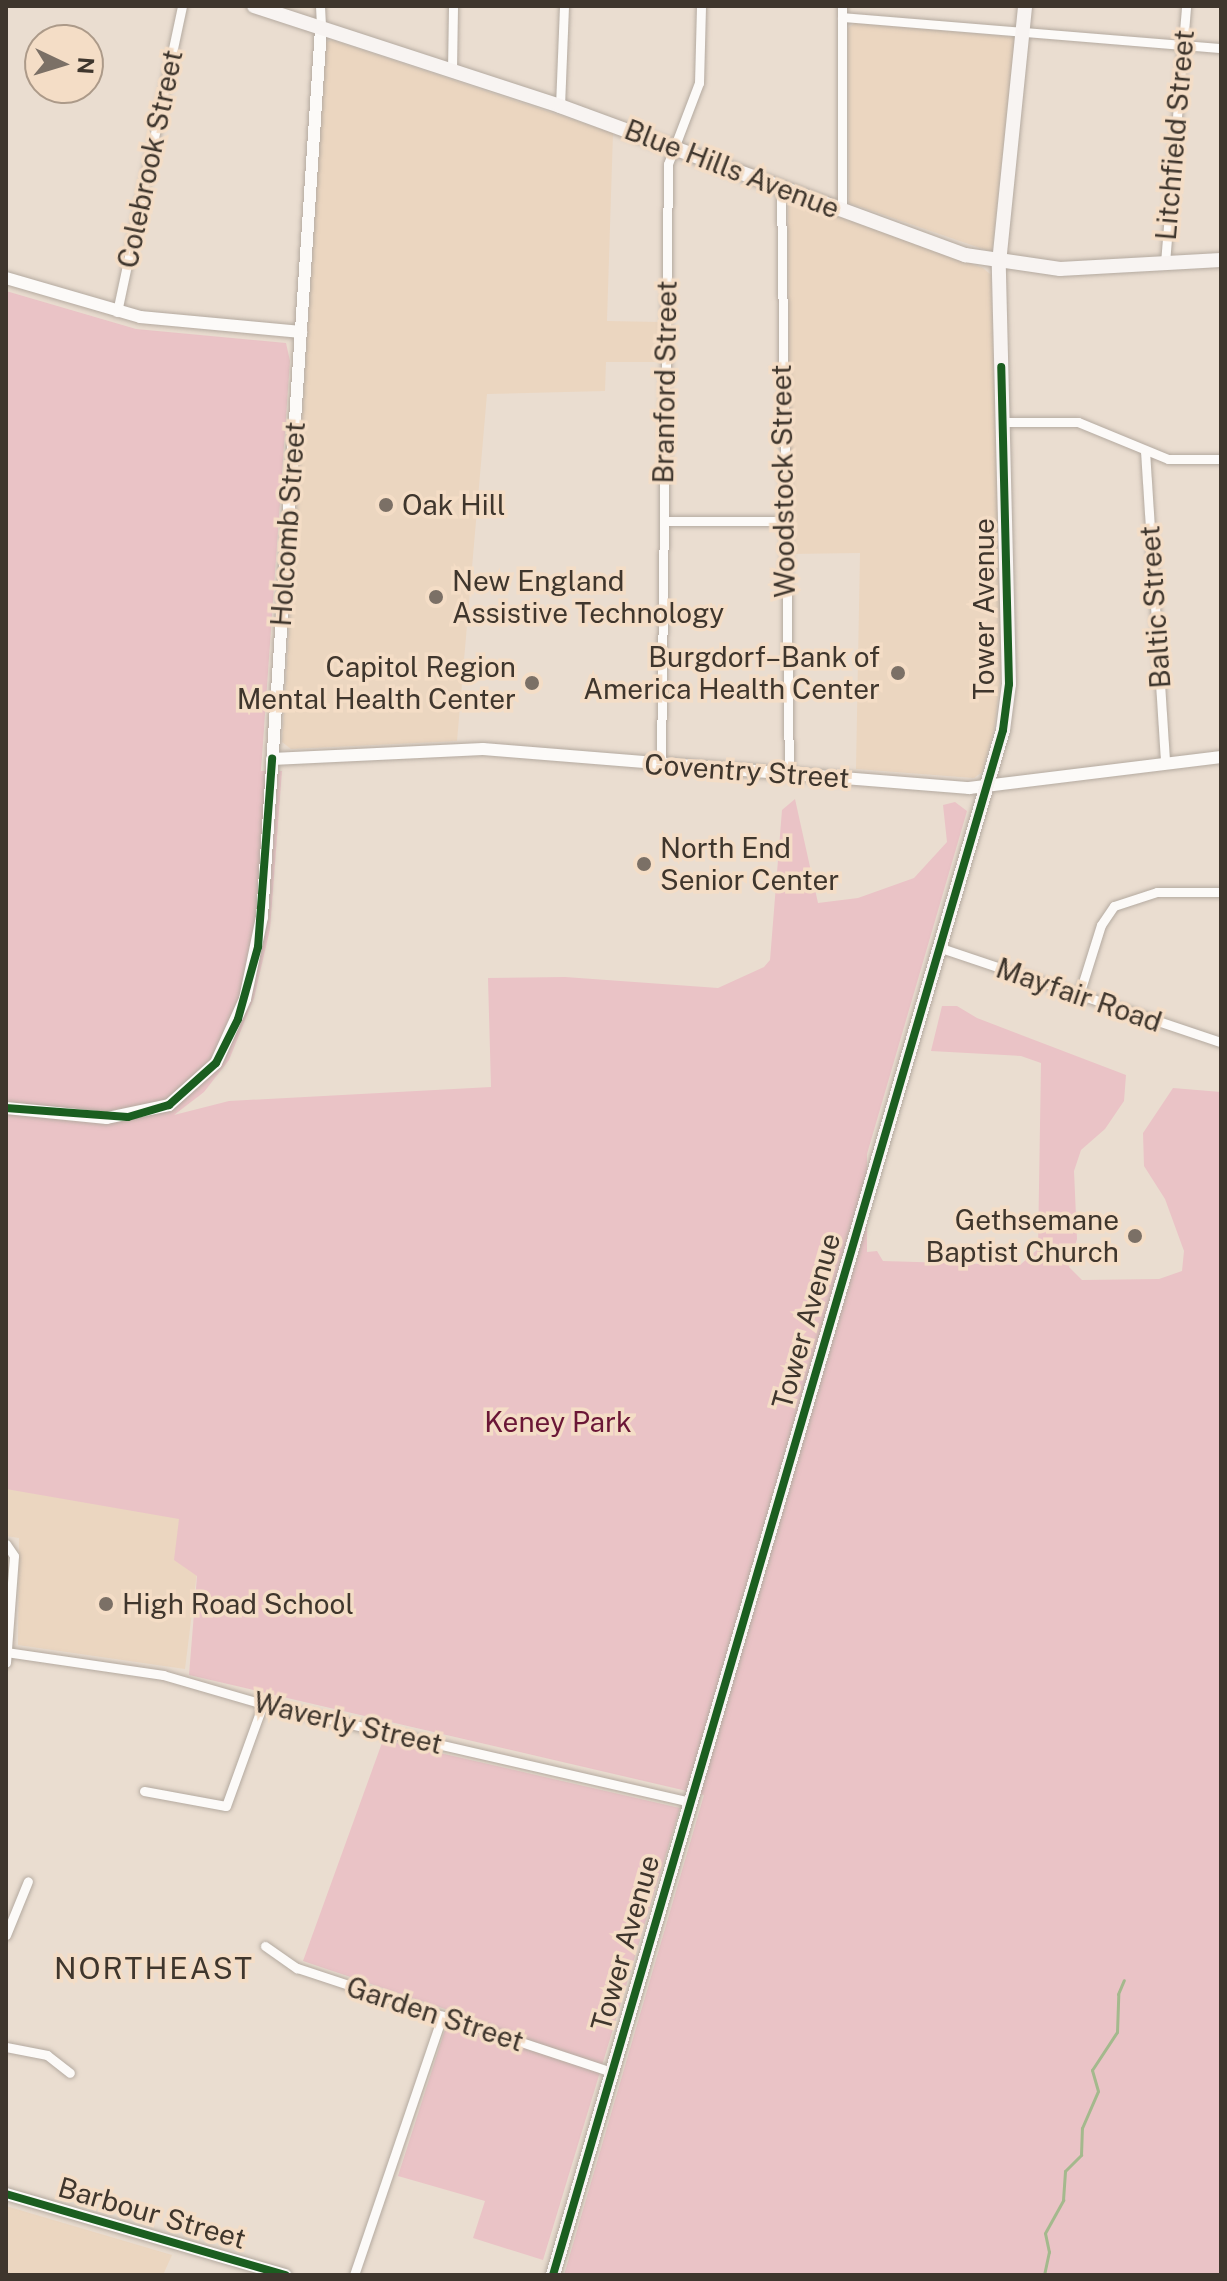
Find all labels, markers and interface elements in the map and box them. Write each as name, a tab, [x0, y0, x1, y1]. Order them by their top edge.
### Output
north arrow	[24, 24, 104, 104]
street label: Litchfield Street	[1149, 28, 1201, 242]
street label: Colebrook Street	[110, 47, 190, 271]
text: N	[72, 56, 100, 75]
street label: Blue Hills Avenue	[620, 113, 844, 225]
street label: Branford Street	[646, 280, 684, 484]
street label: Woodstock Street	[764, 364, 802, 598]
street label: Holcomb Street	[264, 420, 312, 628]
place label: Oak Hill	[402, 488, 505, 522]
marker: Oak Hill	[377, 496, 395, 514]
street label: Tower Avenue	[967, 518, 1001, 700]
street label: Baltic Street	[1133, 524, 1177, 690]
place label: New England Assistive Technology	[452, 564, 724, 630]
marker: New England Assistive Technology	[427, 588, 445, 606]
place label: Burgdorf–Bank of America Health Center	[583, 640, 880, 706]
place label: Capitol Region Mental Health Center	[237, 650, 516, 716]
marker: Burgdorf–Bank of America Health Center	[887, 662, 909, 684]
marker: Capitol Region Mental Health Center	[523, 674, 541, 692]
street label: Coventry Street	[643, 747, 851, 795]
place label: North End Senior Center	[660, 831, 839, 897]
marker: North End Senior Center	[635, 855, 653, 873]
street label: Mayfair Road	[992, 951, 1166, 1039]
place label: Gethsemane Baptist Church	[926, 1203, 1119, 1269]
marker: Gethsemane Baptist Church	[1126, 1227, 1144, 1245]
street label: Tower Avenue	[765, 1229, 847, 1413]
park label: Keney Park	[484, 1405, 632, 1439]
place label: High Road School	[122, 1587, 354, 1621]
marker: High Road School	[97, 1595, 115, 1613]
street label: Waverly Street	[250, 1685, 446, 1761]
street label: Tower Avenue	[584, 1851, 666, 2035]
district label: NORTHEAST	[54, 1950, 254, 1986]
street label: Garden Street	[342, 1970, 528, 2058]
street label: Barbour Street	[54, 2170, 250, 2256]

